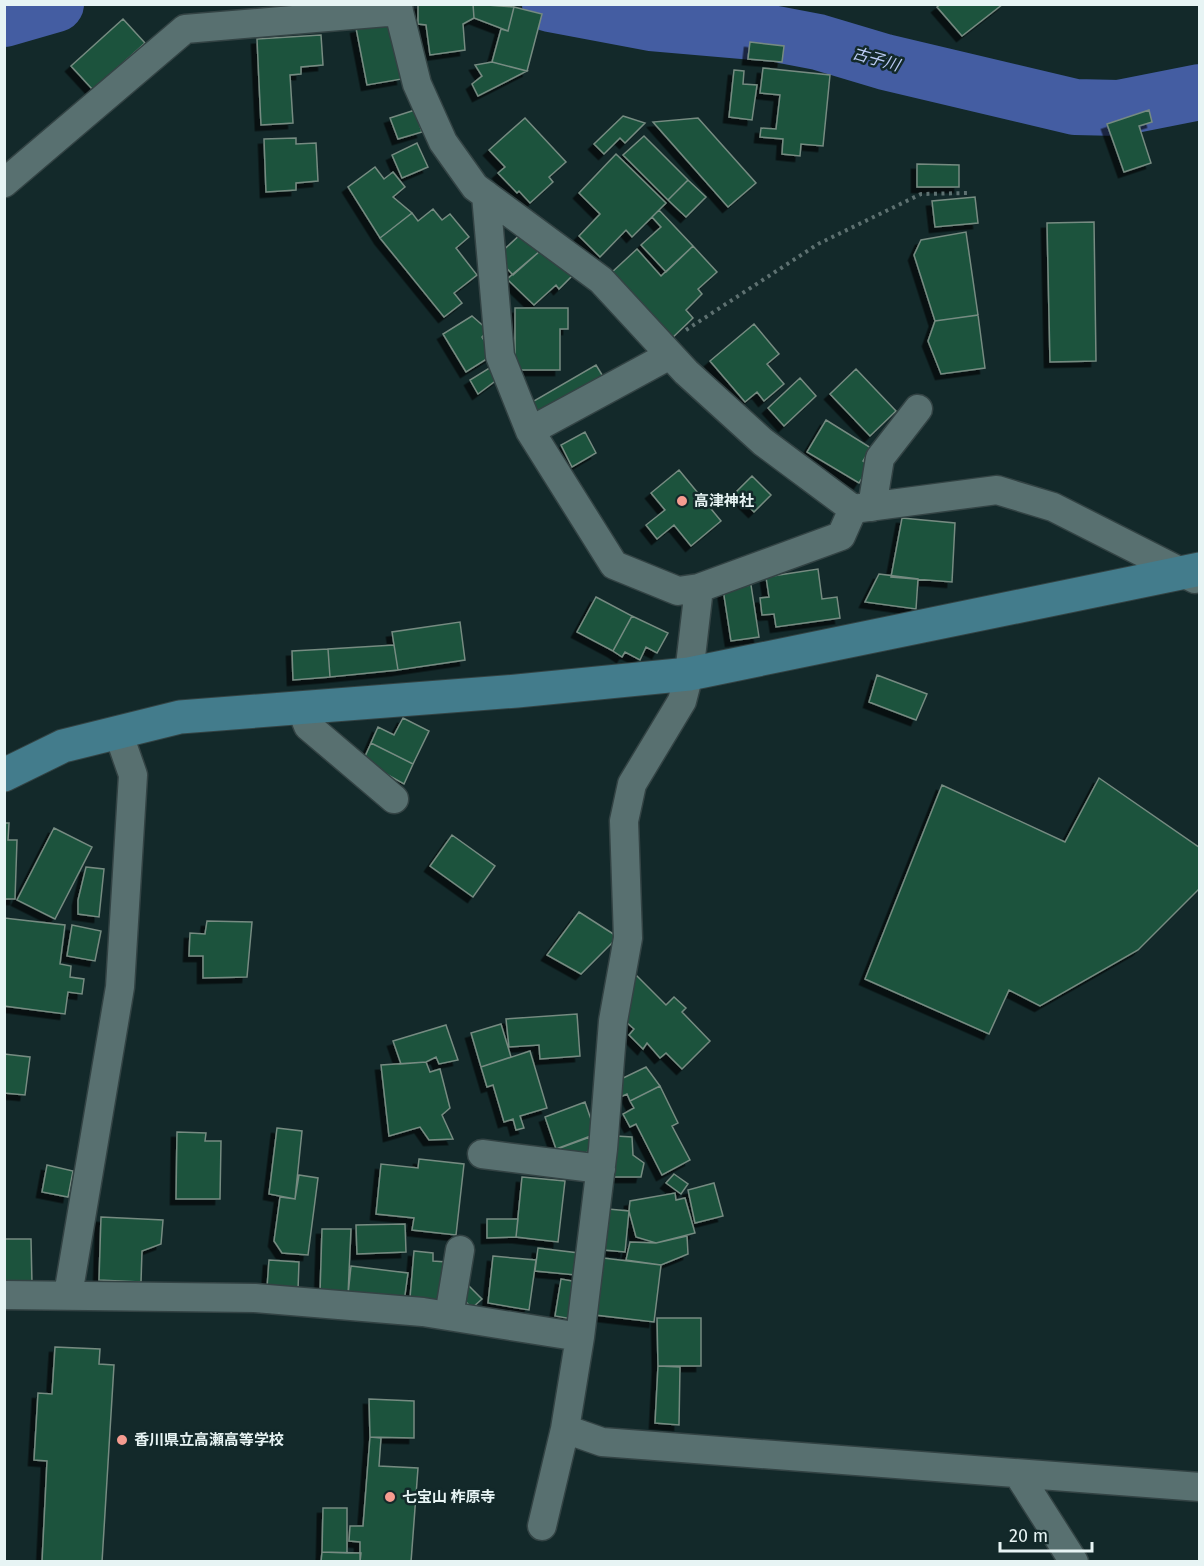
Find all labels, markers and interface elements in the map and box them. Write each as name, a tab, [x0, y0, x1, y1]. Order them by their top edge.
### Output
water label: 古子川	[850, 43, 904, 75]
place label: 高津神社	[694, 492, 754, 510]
marker: 高津神社	[675, 494, 689, 508]
place label: 香川県立高瀬高等学校	[134, 1431, 284, 1449]
marker: 香川県立高瀬高等学校	[115, 1433, 129, 1447]
place label: 七宝山 柞原寺	[402, 1488, 496, 1506]
marker: 七宝山 柞原寺	[383, 1490, 397, 1504]
scale bar	[1000, 1515, 1092, 1553]
text: 20 m	[1009, 1525, 1048, 1547]

